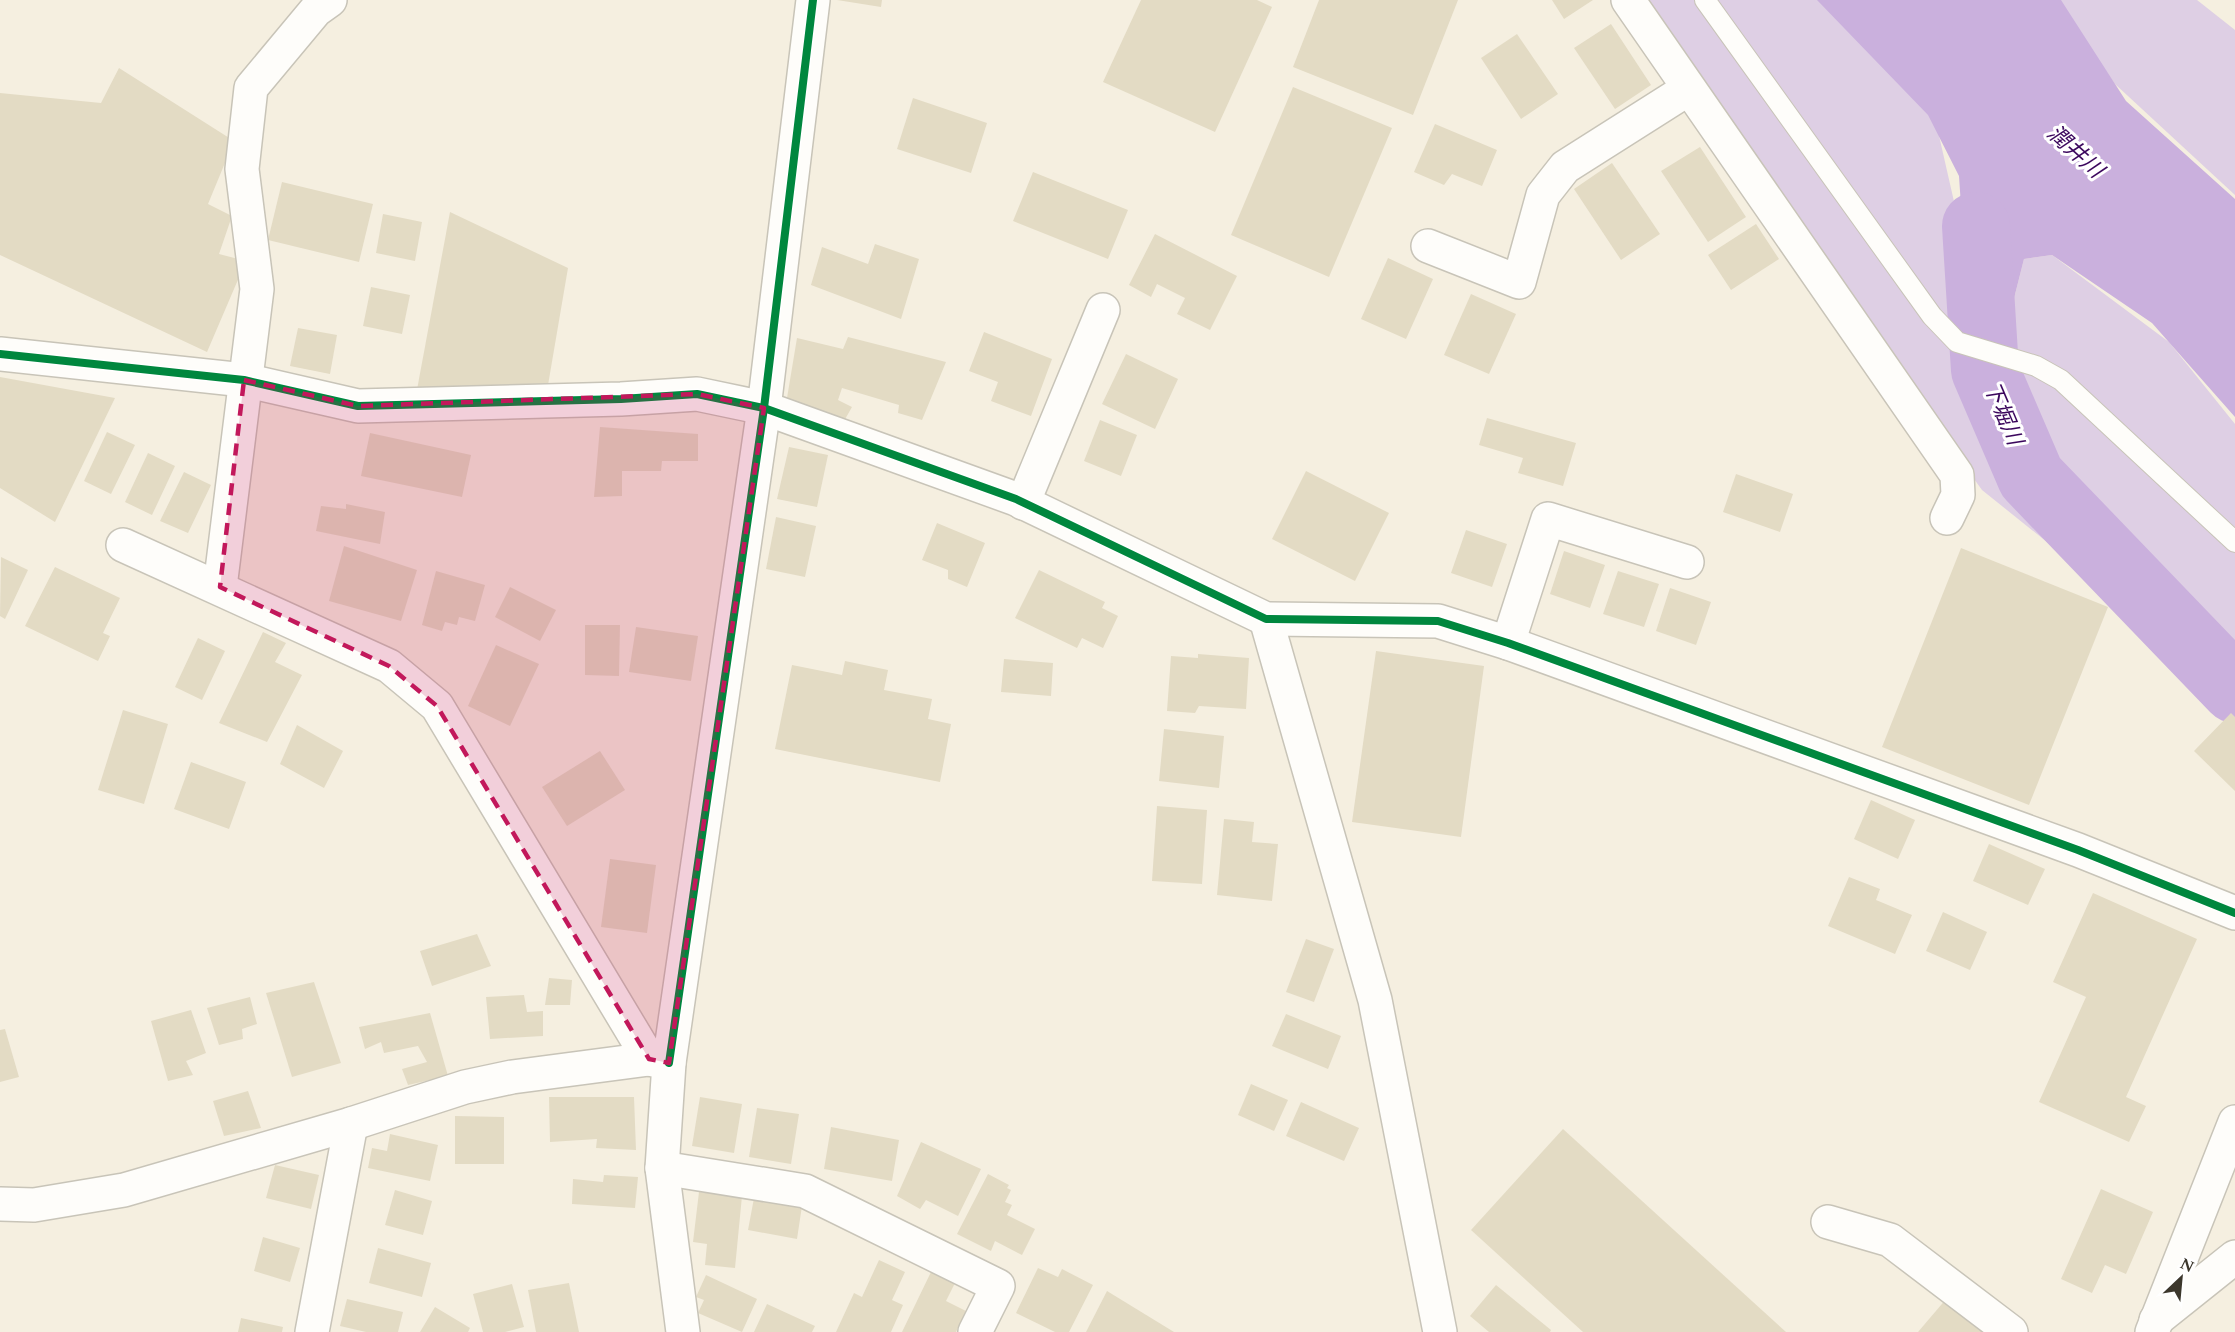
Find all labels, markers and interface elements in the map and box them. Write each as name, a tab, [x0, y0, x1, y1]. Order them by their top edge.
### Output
water label: 潤井川	[2039, 118, 2112, 188]
water label: 下堀川	[1975, 377, 2031, 452]
north arrow	[2151, 1248, 2211, 1308]
text: N	[2176, 1252, 2198, 1279]

